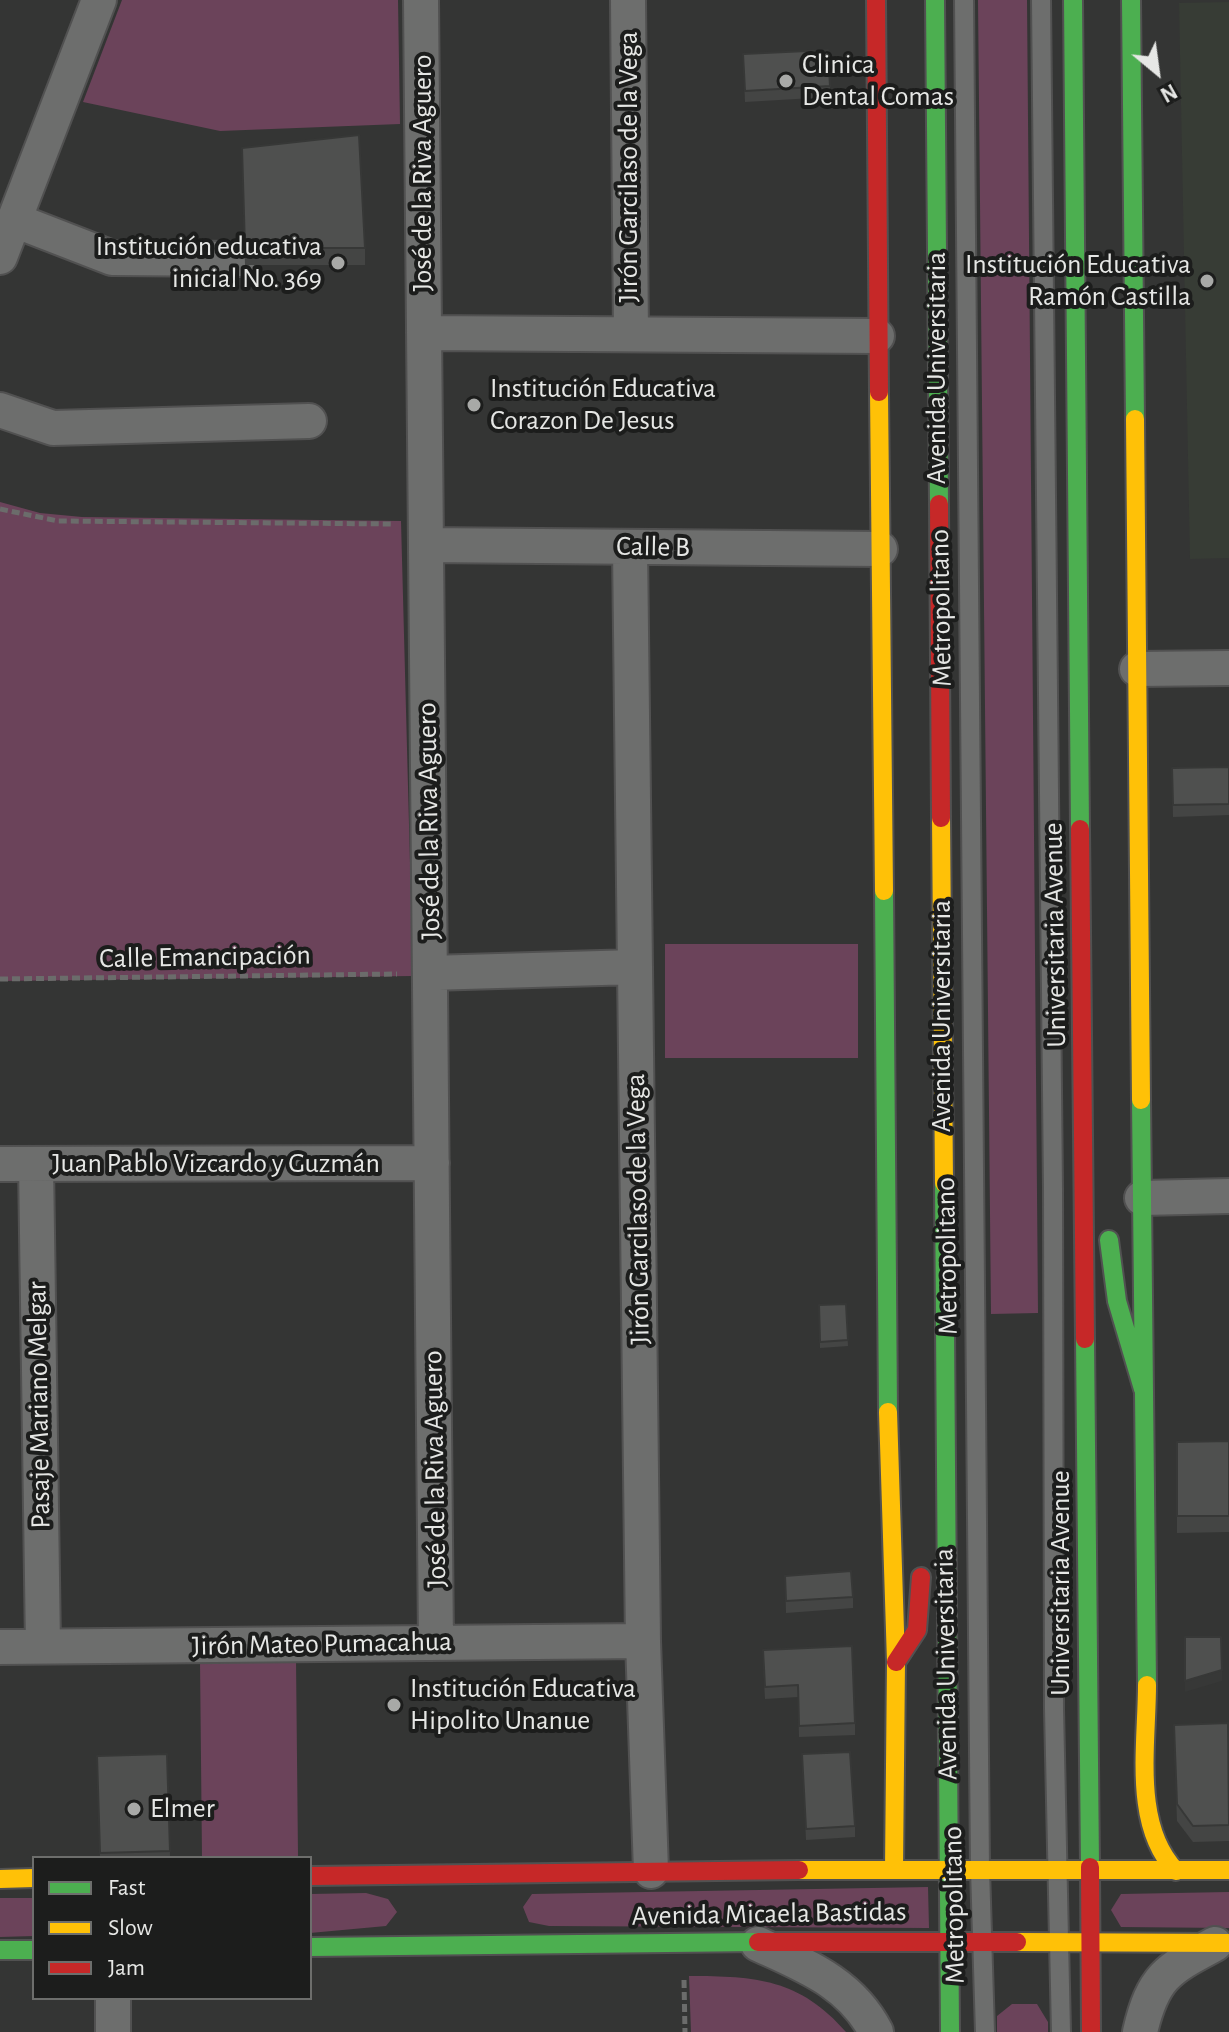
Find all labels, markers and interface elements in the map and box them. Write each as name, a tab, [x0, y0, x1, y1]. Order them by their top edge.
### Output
street label: Jirón Garcilaso de la Vega	[612, 31, 646, 303]
north arrow	[1117, 32, 1197, 112]
place label: Clinica Dental Comas	[802, 48, 954, 114]
street label: José de la Riva Aguero	[406, 54, 440, 292]
marker: Clinica Dental Comas	[777, 72, 795, 90]
text: N	[1157, 80, 1181, 106]
place label: Institución educativa inicial No. 369	[96, 230, 322, 296]
place label: Institución Educativa Ramón Castilla	[965, 248, 1191, 314]
street label: Avenida Universitaria	[920, 252, 954, 484]
marker: Institución educativa inicial No. 369	[329, 254, 347, 272]
marker: Institución Educativa Ramón Castilla	[1198, 272, 1216, 290]
place label: Institución Educativa Corazon De Jesus	[490, 372, 716, 438]
marker: Institución Educativa Corazon De Jesus	[465, 396, 483, 414]
street label: Metropolitano	[923, 529, 959, 687]
street label: Calle B	[616, 530, 690, 564]
street label: José de la Riva Aguero	[410, 702, 448, 940]
street label: Universitaria Avenue	[1036, 822, 1074, 1048]
street label: Avenida Universitaria	[925, 900, 959, 1132]
street label: Calle Emancipación	[99, 938, 311, 976]
street label: Jirón Garcilaso de la Vega	[619, 1073, 657, 1345]
street label: Juan Pablo Vizcardo y Guzmán	[52, 1147, 380, 1181]
street label: Metropolitano	[929, 1177, 965, 1335]
street label: Pasaje Mariano Melgar	[20, 1281, 58, 1529]
street label: José de la Riva Aguero	[416, 1350, 454, 1588]
street label: Universitaria Avenue	[1044, 1470, 1078, 1696]
street label: Avenida Universitaria	[927, 1548, 965, 1780]
street label: Jirón Mateo Pumacahua	[192, 1625, 452, 1663]
place label: Institución Educativa Hipolito Unanue	[410, 1672, 636, 1738]
marker: Institución Educativa Hipolito Unanue	[385, 1696, 403, 1714]
place label: Elmer	[150, 1792, 215, 1826]
marker: Elmer	[125, 1800, 143, 1818]
street label: Metropolitano	[936, 1826, 972, 1984]
legend	[32, 1856, 312, 2000]
text: Fast	[108, 1876, 145, 1900]
street label: Avenida Micaela Bastidas	[631, 1895, 907, 1933]
text: Slow	[108, 1916, 153, 1940]
text: Jam	[108, 1956, 145, 1980]

